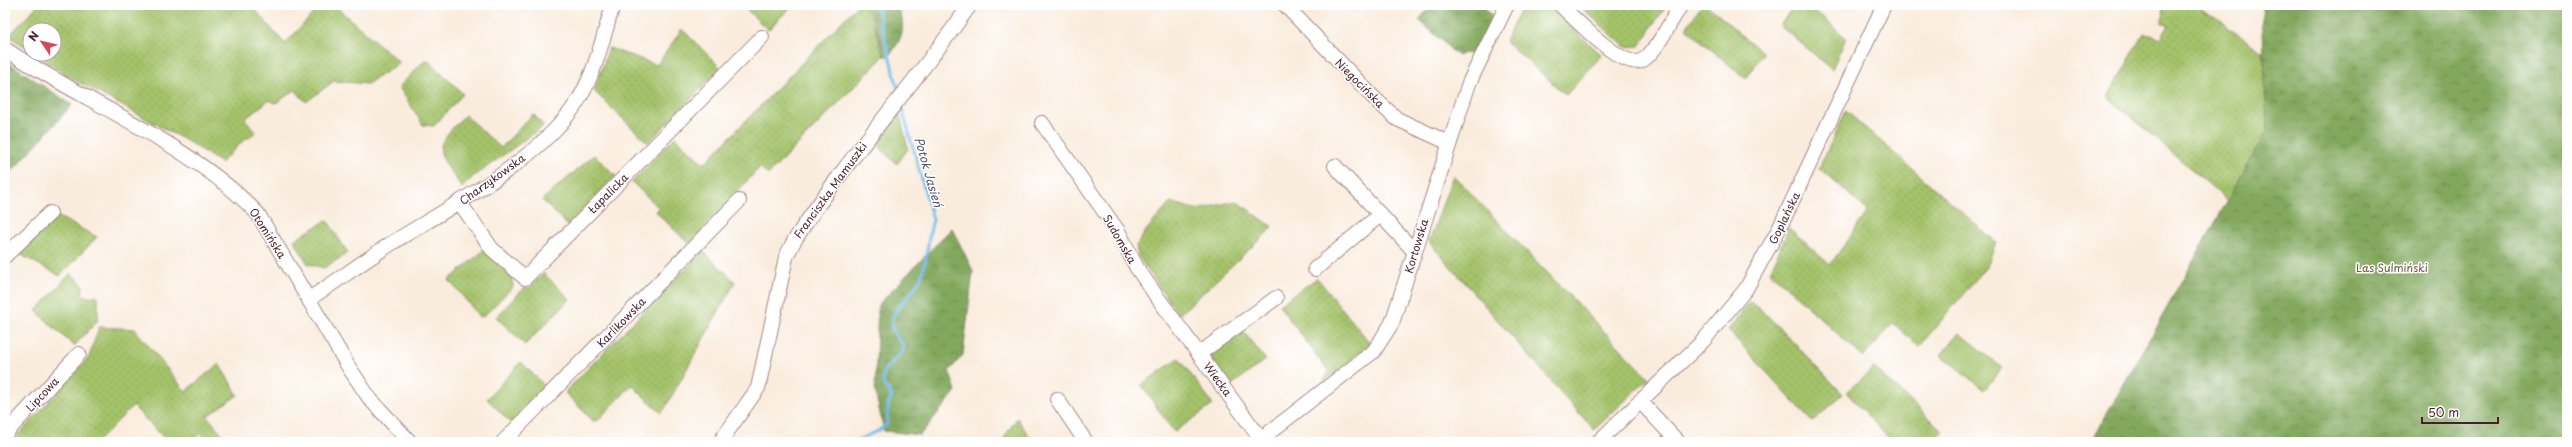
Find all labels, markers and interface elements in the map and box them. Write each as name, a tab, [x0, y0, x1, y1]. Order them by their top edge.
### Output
north arrow	[22, 22, 62, 62]
text: N	[24, 27, 43, 44]
street label: Niegocińska	[1331, 54, 1389, 112]
water label: Potok Jasień	[910, 135, 948, 211]
street label: Franciszka Mamuszki	[789, 138, 871, 242]
street label: Charzykowska	[456, 149, 529, 209]
street label: Łapalicka	[583, 169, 632, 218]
street label: Goplańska	[1764, 189, 1804, 247]
street label: Otomińska	[245, 204, 291, 262]
street label: Sudomska	[1099, 211, 1141, 267]
street label: Kortowska	[1400, 217, 1432, 275]
park label: Las Sulmiński	[2356, 259, 2428, 276]
street label: Karlikowska	[593, 293, 650, 351]
street label: Wiecka	[1200, 358, 1236, 400]
street label: Lipcowa	[21, 373, 63, 415]
scale bar	[2422, 399, 2498, 425]
text: 50 m	[2428, 403, 2459, 421]

